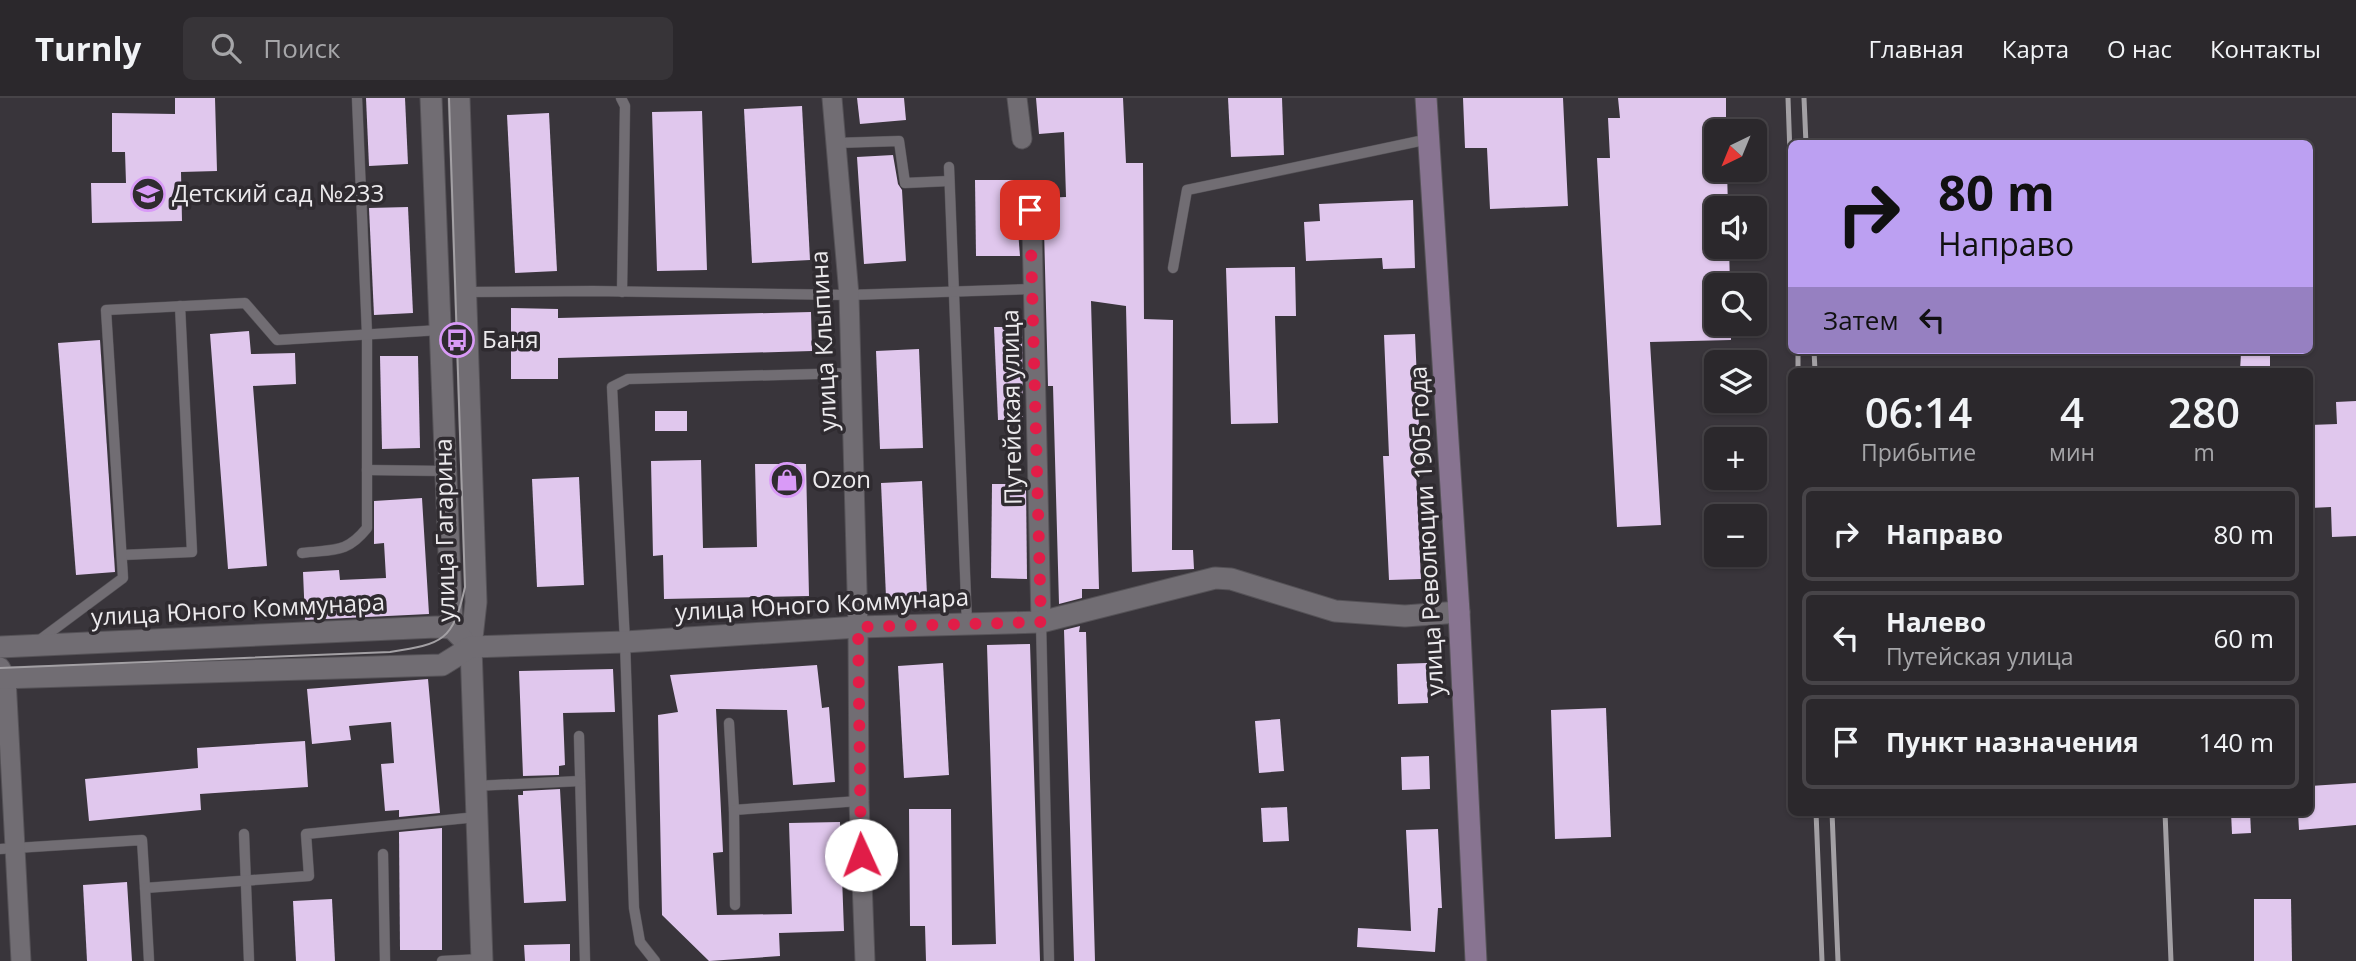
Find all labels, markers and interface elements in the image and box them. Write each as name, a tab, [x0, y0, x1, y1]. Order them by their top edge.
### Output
search box	[183, 17, 673, 80]
text: Turnly	[35, 26, 141, 71]
icon: search	[207, 29, 245, 67]
text: Поиск	[263, 30, 340, 66]
text: Главная	[1869, 32, 1964, 65]
text: Карта	[2002, 32, 2069, 65]
text: О нас	[2107, 32, 2172, 65]
text: Контакты	[2210, 32, 2321, 65]
north arrow	[1704, 119, 1768, 182]
map controls	[1704, 119, 1767, 567]
text: 80 m	[1938, 159, 2055, 225]
icon: right	[1823, 168, 1914, 259]
school or university icon: Детский сад №233	[129, 175, 167, 213]
place label: Детский сад №233	[172, 176, 384, 209]
pin	[1000, 180, 1060, 240]
icon: arrive	[1011, 191, 1049, 229]
button: sound	[1704, 196, 1767, 259]
text: Направо	[1938, 222, 2074, 265]
street label: улица Клыпина	[801, 250, 844, 432]
button: search	[1704, 273, 1767, 336]
icon: left	[1913, 301, 1951, 339]
text: Затем	[1823, 302, 1899, 338]
street label: Путейская улица	[992, 309, 1029, 505]
bus stop icon: Баня	[438, 321, 476, 359]
place label: Баня	[482, 322, 539, 355]
button: layers	[1704, 350, 1767, 413]
street label: улица Революции 1905 года	[1400, 365, 1451, 697]
text: 06:14	[1865, 383, 1972, 440]
text: 4	[2060, 383, 2084, 440]
text: 280	[2168, 383, 2240, 440]
button: +	[1704, 427, 1767, 490]
text: Прибытие	[1861, 436, 1976, 468]
text: мин	[2049, 436, 2095, 468]
text: m	[2193, 436, 2215, 468]
street label: улица Гагарина	[425, 438, 462, 622]
shop icon: Ozon	[768, 461, 806, 499]
place label: Ozon	[812, 462, 871, 495]
button: −	[1704, 504, 1767, 567]
icon: right	[1827, 515, 1865, 553]
text: Направо	[1886, 516, 2003, 552]
text: 80 m	[2213, 516, 2274, 552]
street label: улица Юного Коммунара	[674, 579, 970, 628]
street label: улица Юного Коммунара	[90, 584, 386, 633]
text: Налево	[1886, 604, 1986, 640]
icon: left	[1827, 619, 1865, 657]
text: 60 m	[2213, 620, 2274, 656]
text: Путейская улица	[1886, 640, 2074, 672]
icon: arrive	[1827, 723, 1865, 761]
text: Пункт назначения	[1886, 724, 2139, 760]
text: 140 m	[2199, 724, 2274, 760]
position arrow	[824, 818, 898, 892]

